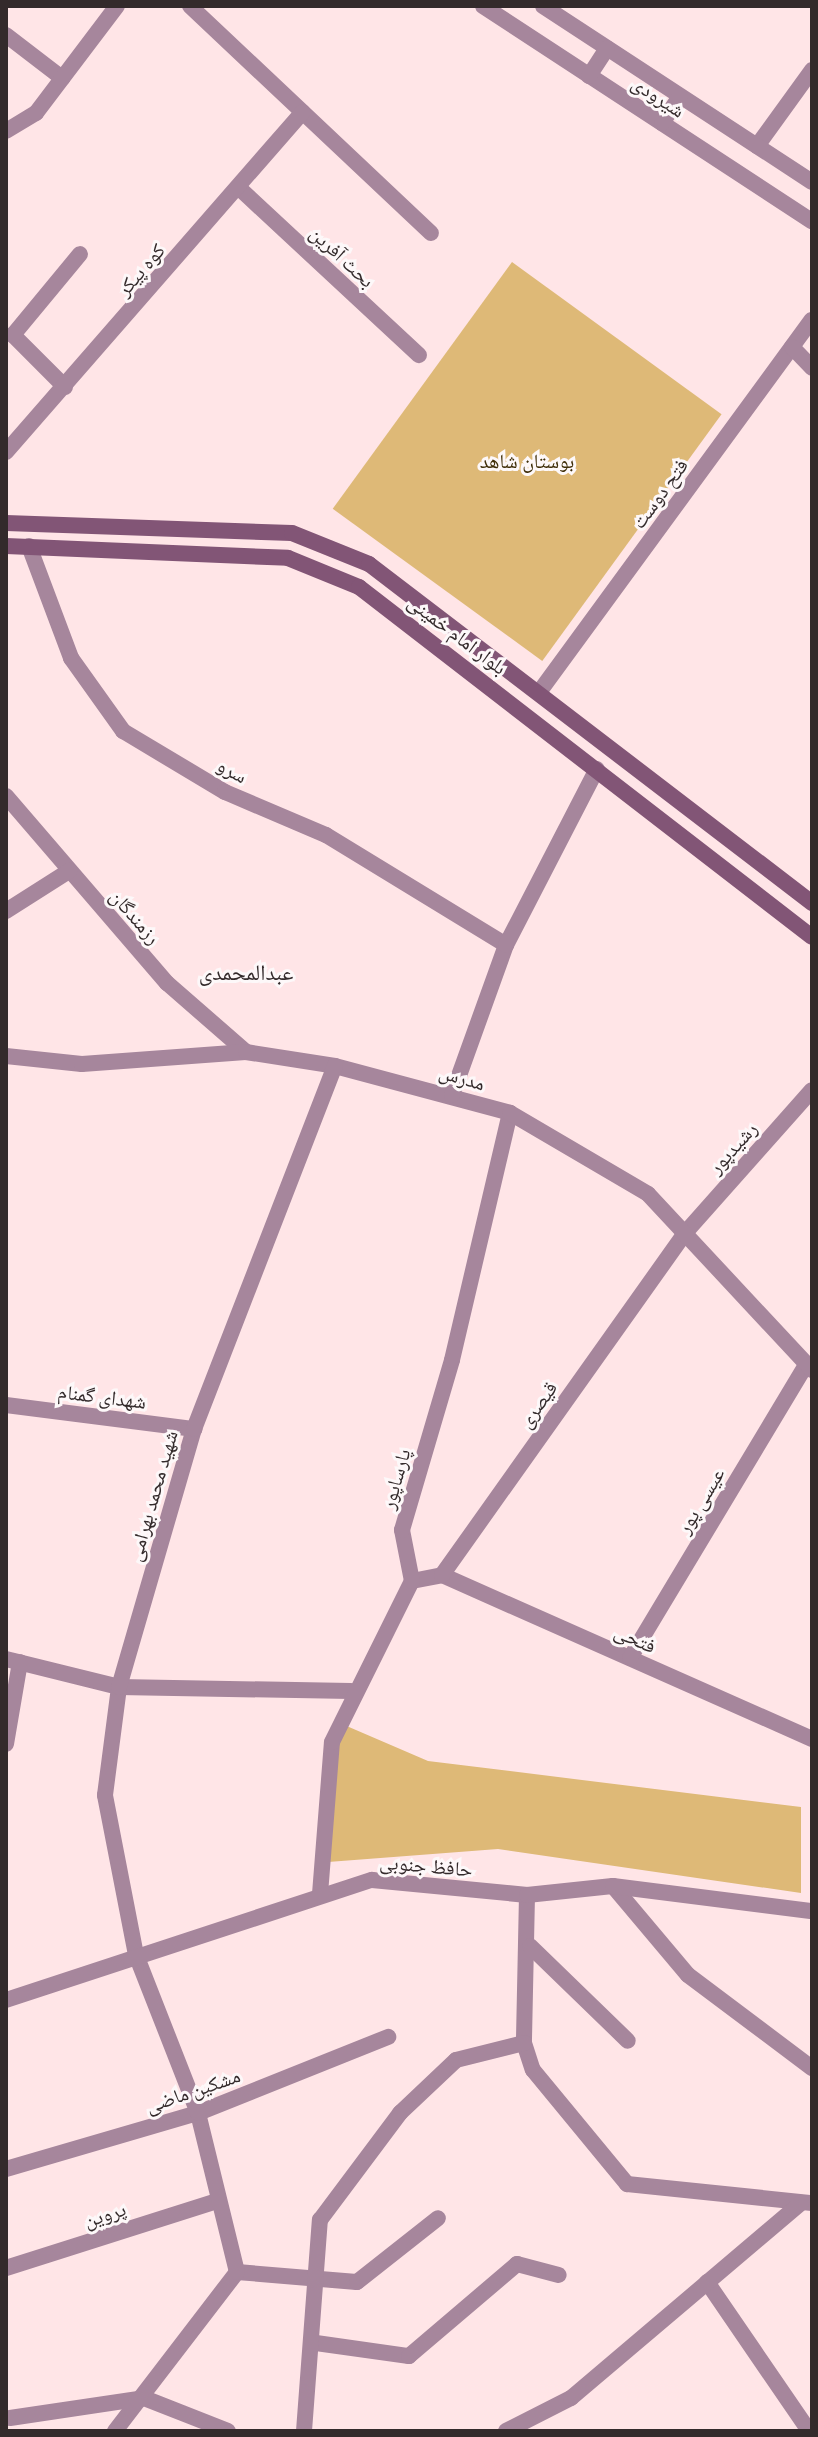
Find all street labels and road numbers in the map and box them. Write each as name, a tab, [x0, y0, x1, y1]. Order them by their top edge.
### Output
street label: شیرودی	[627, 71, 689, 123]
street label: بحث آفرین	[305, 221, 379, 293]
street label: کوه پیکر	[112, 239, 170, 301]
street label: فتح دوست	[627, 454, 693, 534]
street label: بلوار امام خمینی	[403, 590, 511, 680]
street label: سرو	[213, 753, 251, 789]
street label: رزمندگان	[105, 885, 165, 949]
street label: مدرس	[436, 1060, 488, 1096]
street label: رشیدپور	[704, 1117, 762, 1179]
street label: قیصری	[513, 1377, 563, 1433]
street label: شهدای گمنام	[56, 1380, 148, 1414]
street label: شهید محمد بهرامی	[123, 1428, 183, 1564]
street label: پارساپور	[376, 1446, 416, 1512]
street label: عیسی پور	[672, 1464, 730, 1538]
street label: فتحی	[611, 1619, 659, 1659]
street label: حافظ جنوبی	[379, 1850, 473, 1882]
street label: مشکین ماضی	[143, 2064, 243, 2118]
street label: پروین	[81, 2197, 129, 2233]

